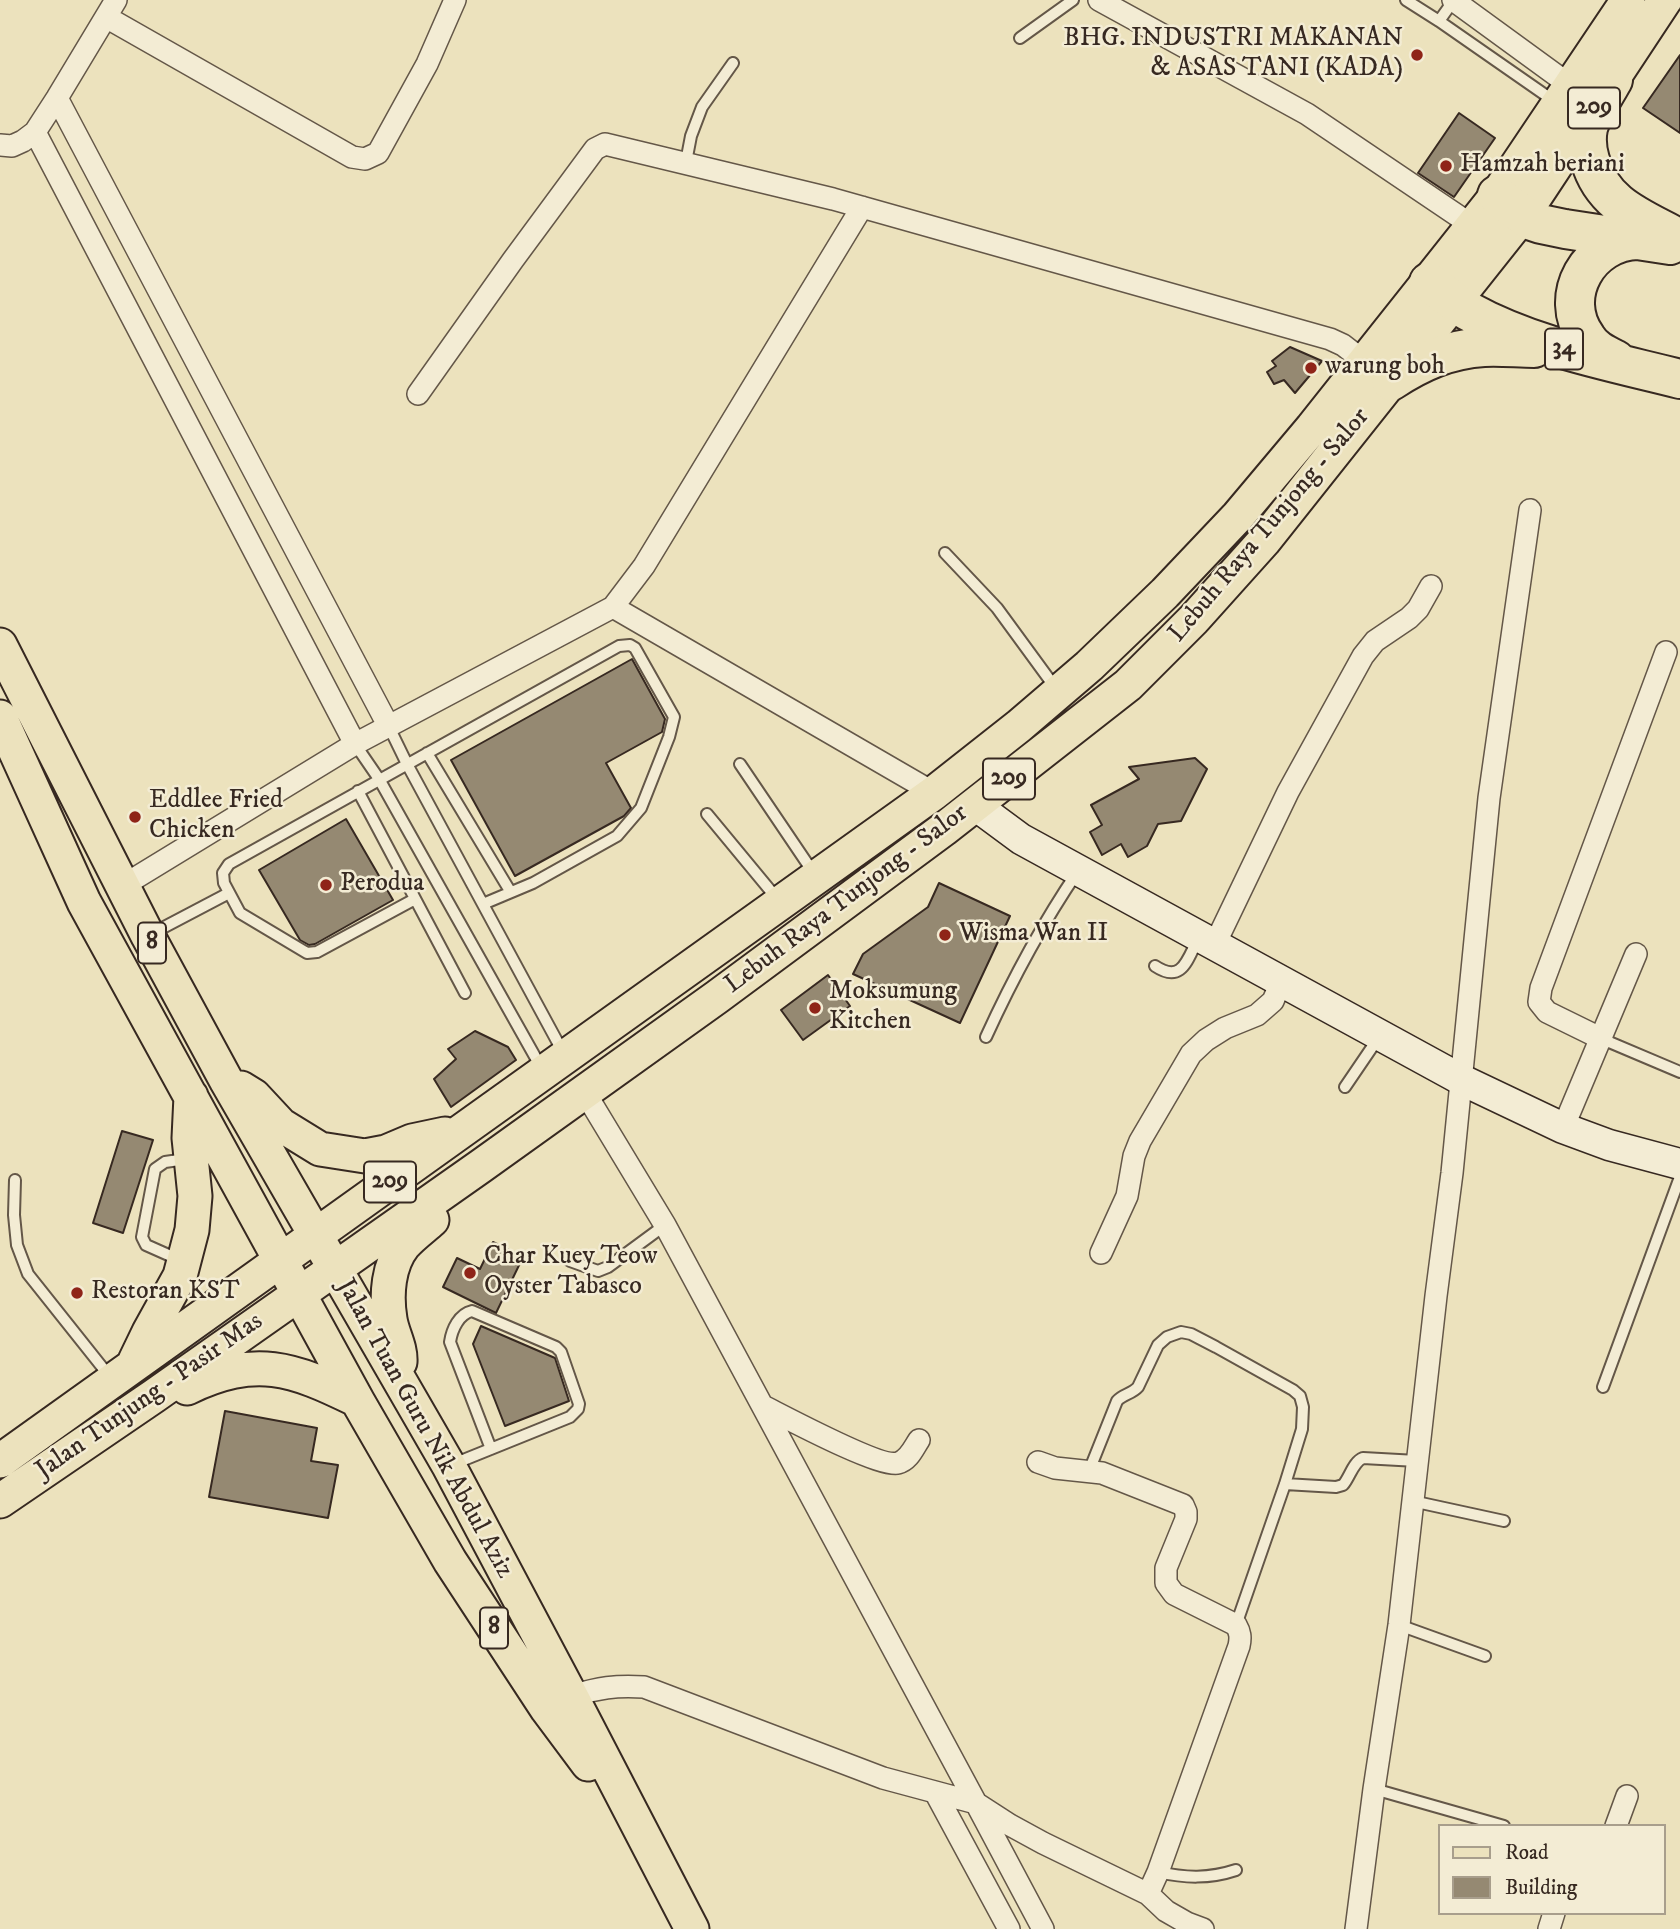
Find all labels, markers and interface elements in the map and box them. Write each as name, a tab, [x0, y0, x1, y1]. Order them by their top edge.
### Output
place label: BHG. INDUSTRI MAKANAN & ASAS TANI (KADA)	[1063, 24, 1403, 86]
marker: BHG. INDUSTRI MAKANAN & ASAS TANI (KADA)	[1409, 47, 1425, 63]
road number: 209	[1568, 88, 1620, 128]
place label: Hamzah beriani	[1460, 150, 1625, 182]
marker: Hamzah beriani	[1438, 158, 1454, 174]
road number: 34	[1545, 328, 1583, 370]
place label: warung boh	[1325, 352, 1445, 384]
marker: warung boh	[1303, 360, 1319, 376]
street label: Lebuh Raya Tunjong - Salor	[1163, 403, 1377, 649]
road number: 209	[983, 758, 1035, 800]
place label: Eddlee Fried Chicken	[149, 786, 283, 848]
street label: Lebuh Raya Tunjong - Salor	[719, 798, 975, 1002]
marker: Eddlee Fried Chicken	[127, 809, 143, 825]
place label: Perodua	[340, 869, 424, 901]
marker: Perodua	[318, 877, 334, 893]
place label: Wisma Wan II	[959, 919, 1108, 951]
road number: 8	[138, 923, 166, 964]
marker: Wisma Wan II	[937, 927, 953, 943]
place label: Moksumung Kitchen	[829, 977, 957, 1038]
marker: Moksumung Kitchen	[807, 1000, 823, 1016]
road number: 209	[364, 1162, 416, 1202]
place label: Char Kuey Teow Oyster Tabasco	[484, 1242, 658, 1304]
marker: Char Kuey Teow Oyster Tabasco	[462, 1265, 478, 1281]
street label: Jalan Tuan Guru Nik Abdul Aziz	[329, 1274, 519, 1584]
place label: Restoran KST	[91, 1277, 240, 1309]
marker: Restoran KST	[69, 1285, 85, 1301]
street label: Jalan Tunjung - Pasir Mas	[31, 1307, 269, 1487]
road number: 8	[480, 1608, 508, 1648]
legend	[1438, 1824, 1666, 1915]
text: Road	[1505, 1840, 1549, 1866]
text: Building	[1505, 1875, 1577, 1901]

